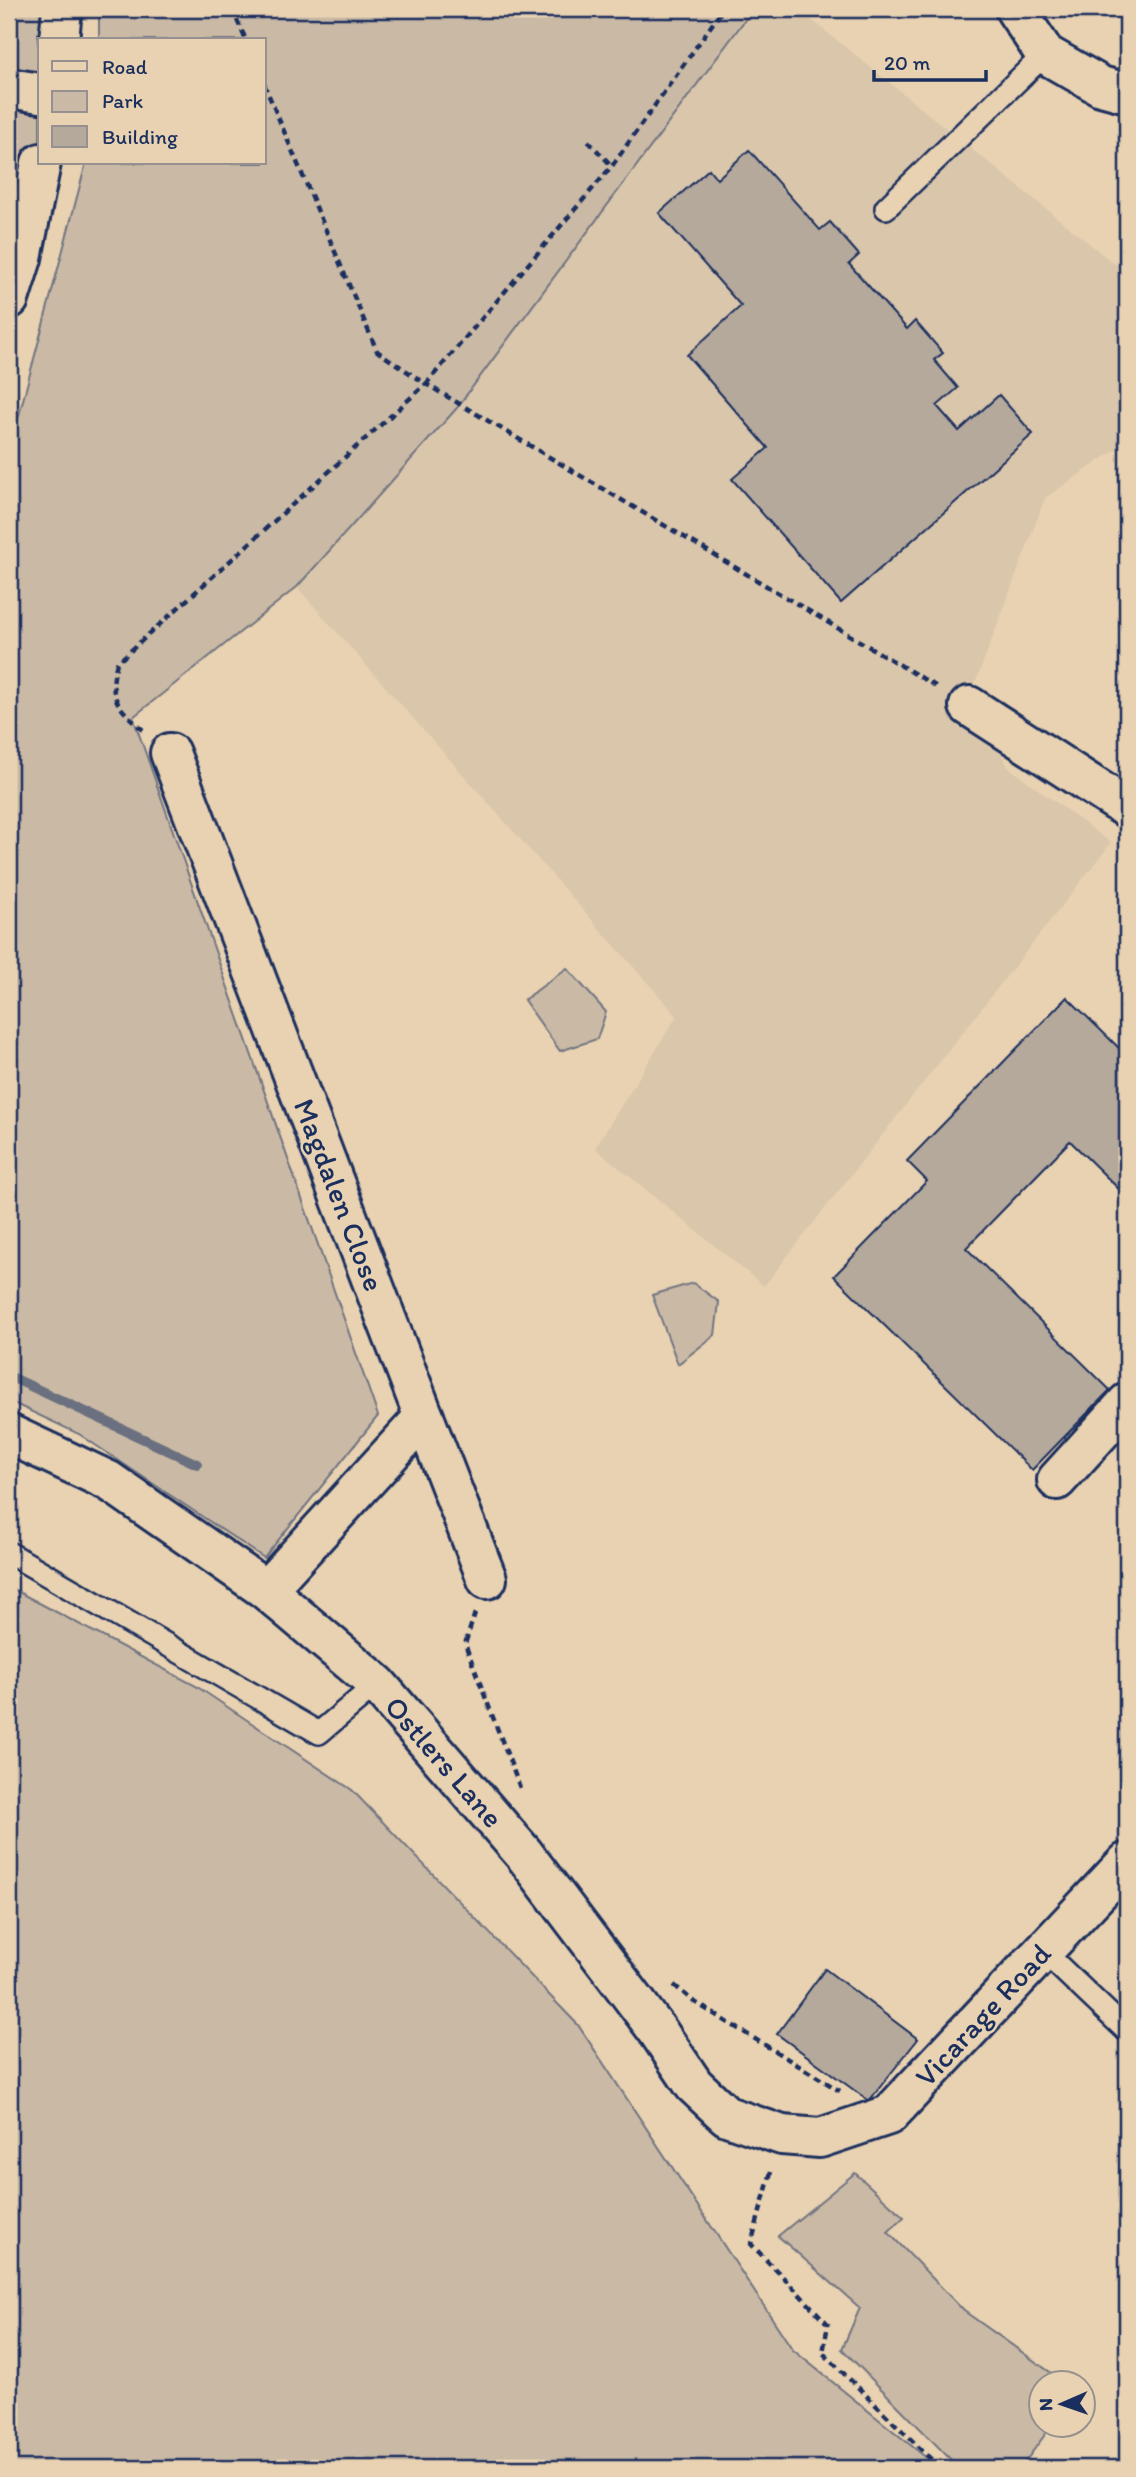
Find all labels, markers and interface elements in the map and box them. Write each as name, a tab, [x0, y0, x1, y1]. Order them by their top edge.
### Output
legend	[38, 38, 266, 164]
scale bar	[874, 38, 986, 82]
text: 20 m	[884, 50, 931, 75]
text: Road	[102, 54, 148, 79]
text: Park	[102, 88, 144, 113]
text: Building	[102, 124, 178, 149]
street label: Magdalen Close	[286, 1093, 393, 1296]
street label: Ostlers Lane	[377, 1688, 512, 1835]
street label: Vicarage Road	[907, 1935, 1059, 2094]
north arrow	[1028, 2368, 1098, 2438]
text: N	[1034, 2398, 1057, 2411]

